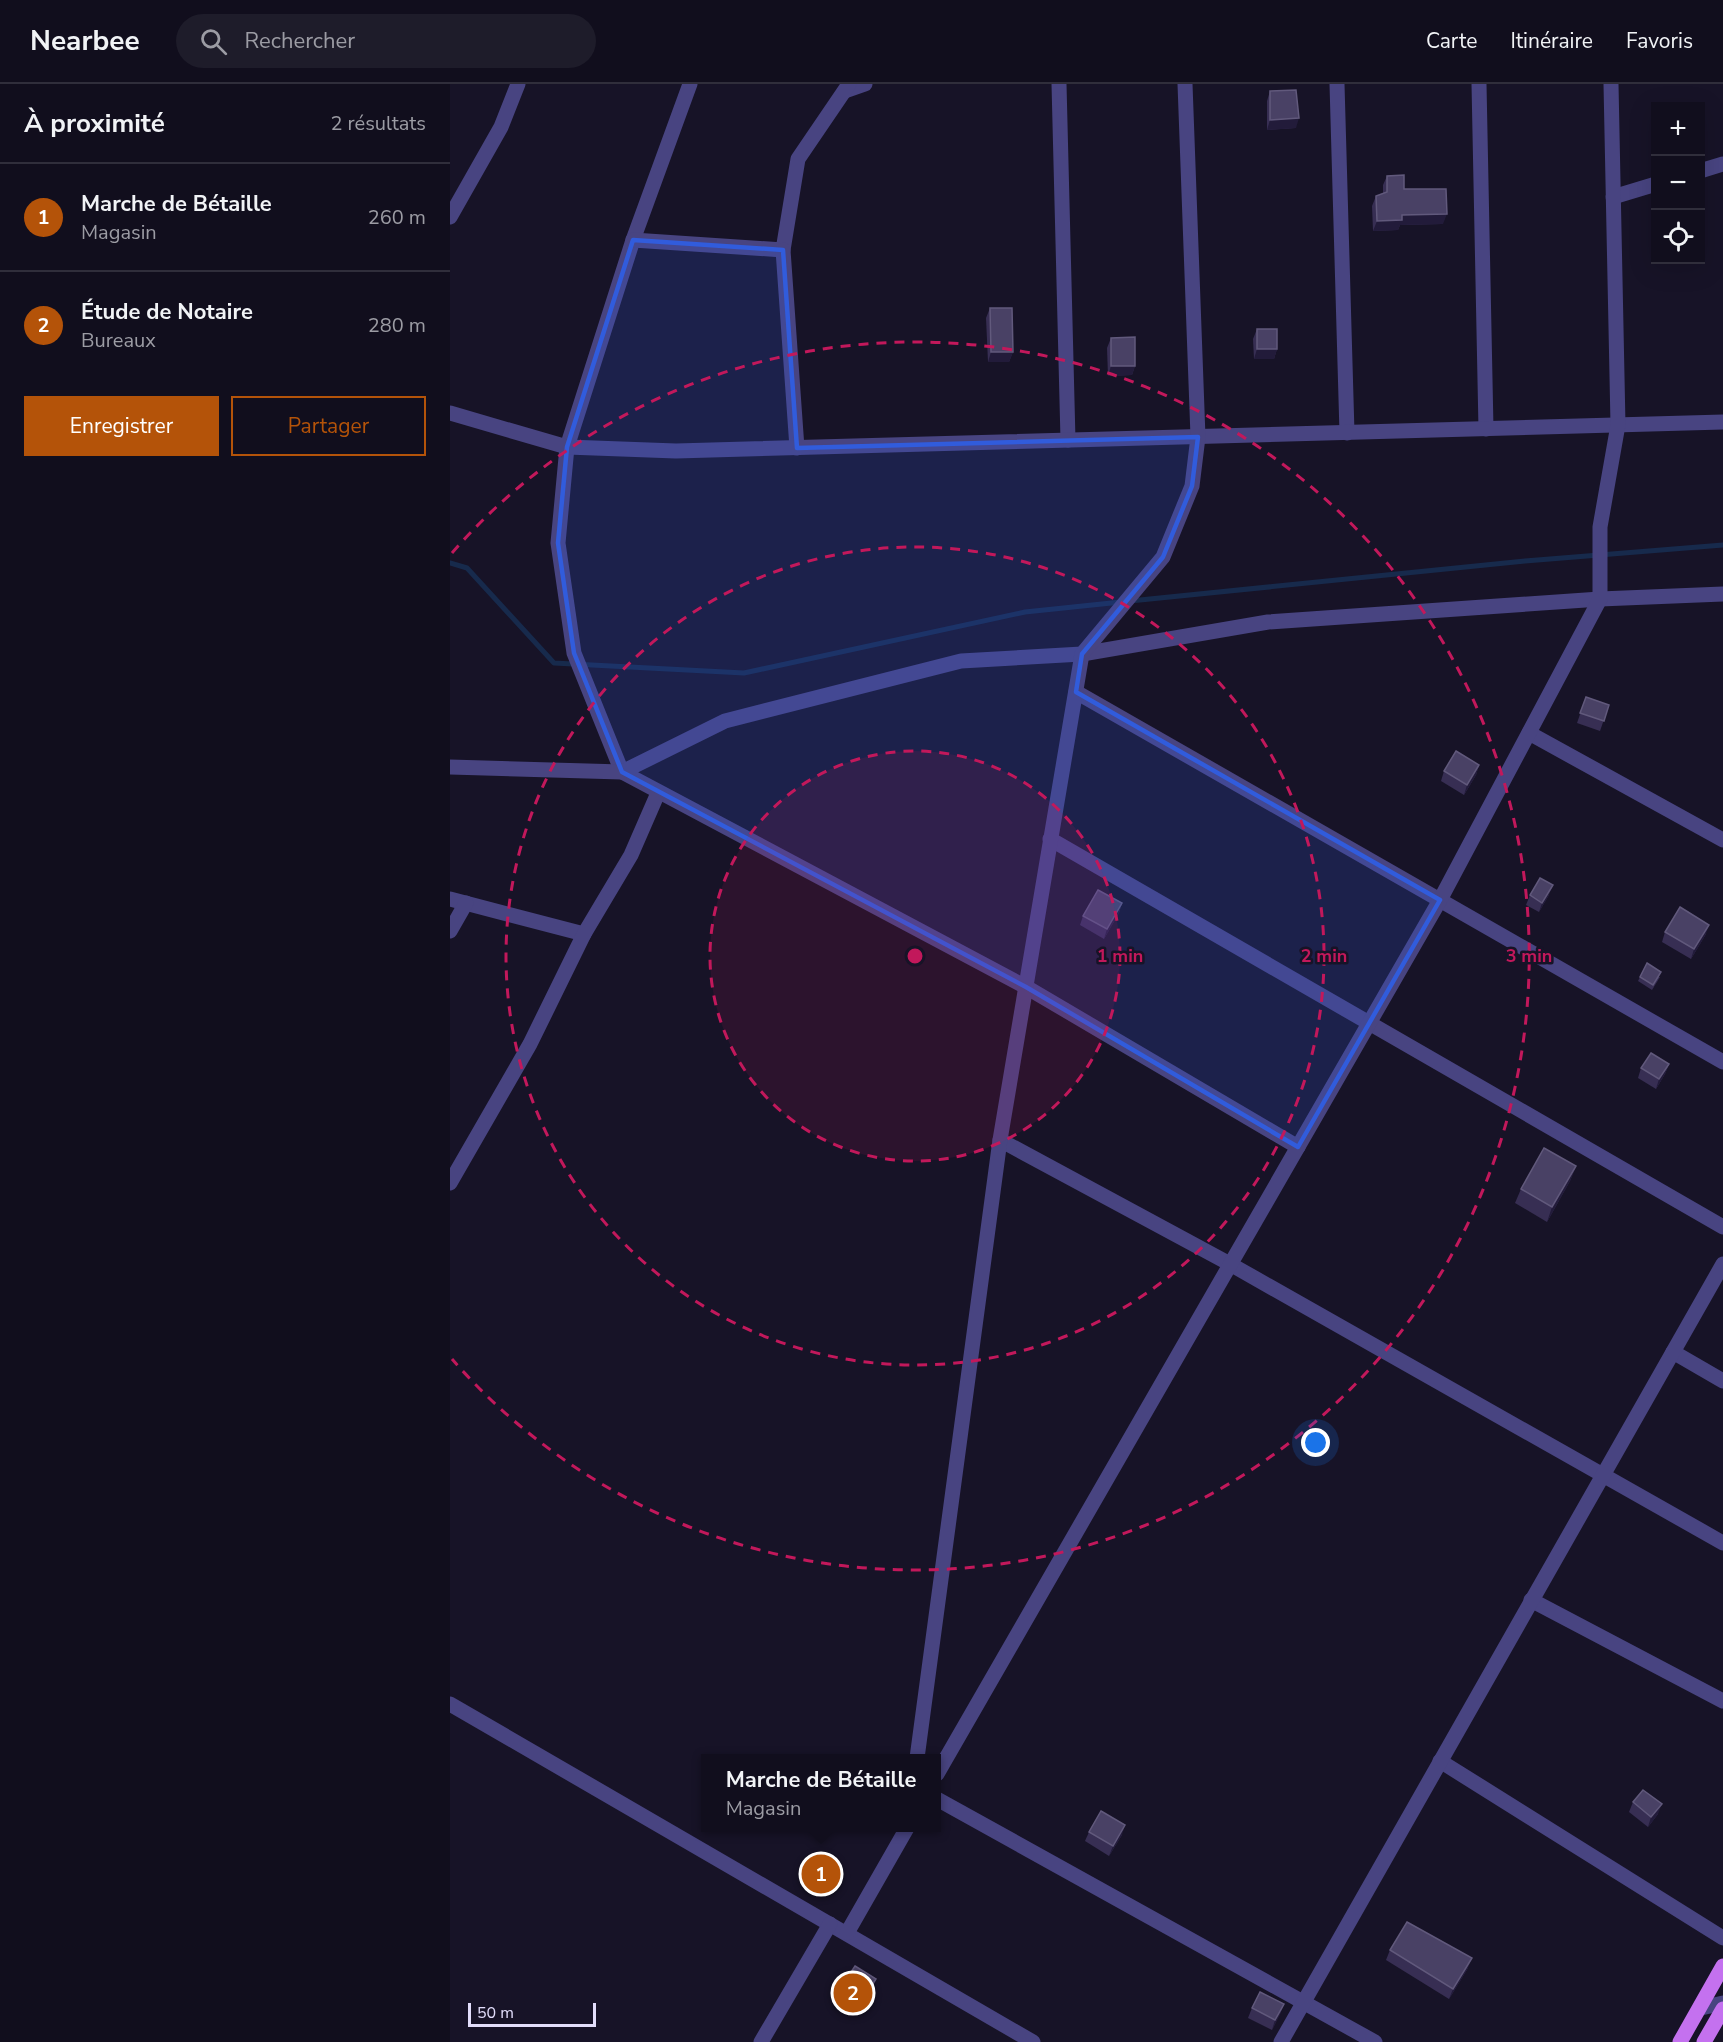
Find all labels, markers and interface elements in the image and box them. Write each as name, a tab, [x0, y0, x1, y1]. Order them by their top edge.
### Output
search box	[176, 14, 596, 68]
text: Nearbee	[30, 22, 140, 60]
icon: search	[197, 25, 230, 58]
text: Rechercher	[245, 26, 355, 56]
text: Carte	[1426, 27, 1477, 55]
text: Itinéraire	[1510, 27, 1593, 55]
text: Favoris	[1626, 27, 1693, 55]
map controls	[1651, 102, 1705, 264]
button: +	[1651, 102, 1705, 156]
text: À proximité	[24, 106, 165, 141]
text: 2 résultats	[330, 110, 426, 137]
button: −	[1651, 156, 1705, 210]
text: Marche de Bétaille	[81, 189, 272, 219]
text: 1	[38, 204, 50, 231]
text: 260 m	[368, 204, 426, 231]
button: locate	[1651, 210, 1705, 264]
text: Magasin	[81, 219, 157, 246]
text: Étude de Notaire	[81, 297, 253, 327]
text: 2	[38, 312, 50, 339]
text: 280 m	[368, 312, 426, 339]
text: Bureaux	[81, 327, 156, 354]
button: Enregistrer	[24, 396, 219, 456]
button: Partager	[231, 396, 426, 456]
text: 1 min	[1097, 944, 1143, 968]
text: 2 min	[1301, 944, 1347, 968]
text: 3 min	[1506, 944, 1552, 968]
centre of rings	[905, 946, 925, 966]
your location	[1301, 1428, 1330, 1457]
popup	[701, 1754, 941, 1832]
text: Marche de Bétaille	[726, 1765, 916, 1795]
text: Magasin	[726, 1795, 801, 1822]
pin: 1	[802, 1852, 841, 1896]
pin: 2	[834, 1970, 872, 2016]
scale bar	[468, 2000, 596, 2028]
text: 50 m	[477, 2002, 514, 2024]

